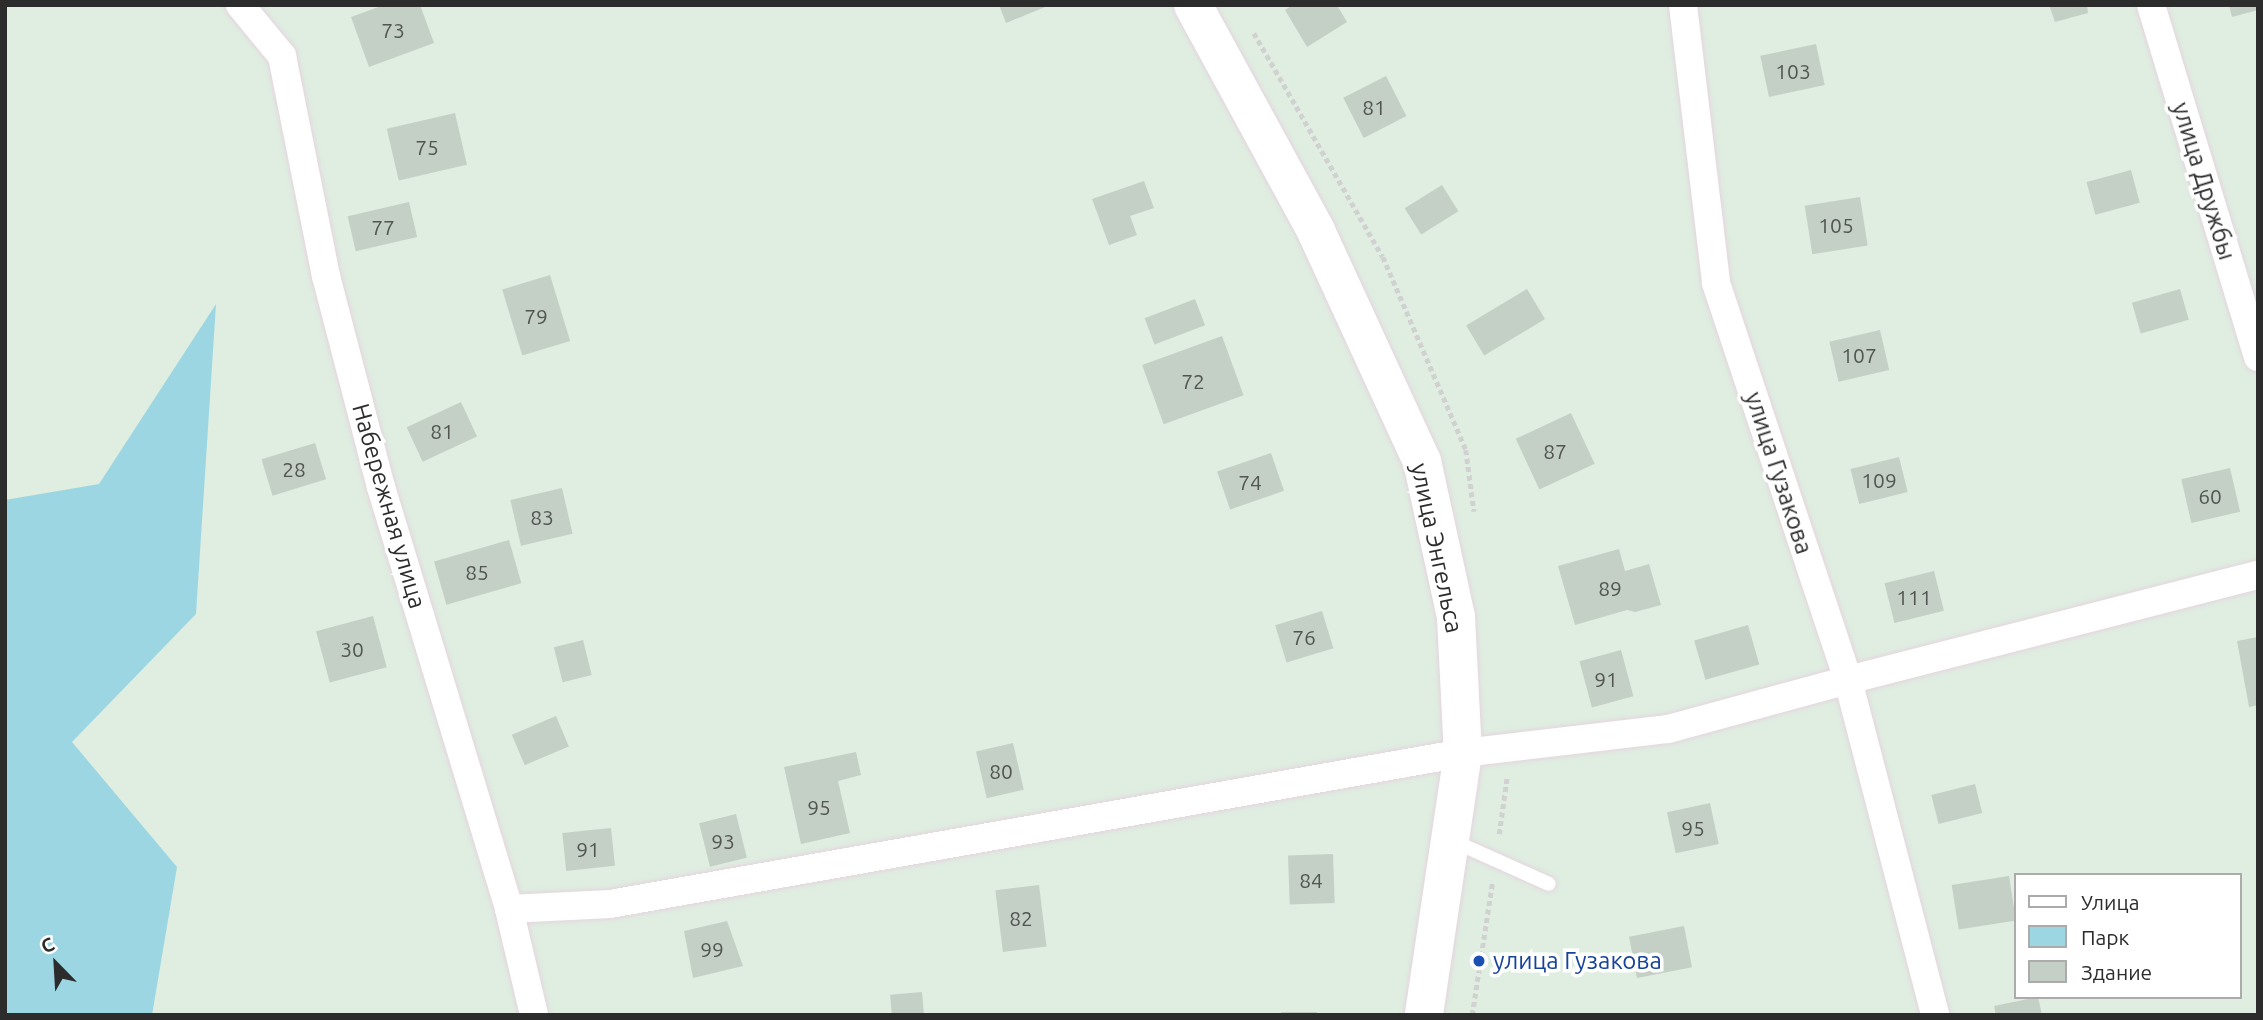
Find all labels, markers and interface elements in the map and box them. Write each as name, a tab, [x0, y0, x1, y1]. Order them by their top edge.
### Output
house number: 73	[381, 17, 405, 43]
house number: 103	[1775, 58, 1811, 84]
house number: 81	[1362, 94, 1386, 120]
street label: улица Дружбы	[2166, 99, 2242, 263]
house number: 75	[415, 134, 439, 160]
house number: 105	[1818, 212, 1854, 238]
house number: 77	[371, 214, 395, 240]
house number: 79	[524, 303, 548, 329]
house number: 107	[1841, 342, 1877, 368]
house number: 72	[1181, 368, 1205, 394]
street label: улица Гузакова	[1739, 388, 1819, 558]
street label: Набережная улица	[346, 400, 432, 612]
house number: 81	[430, 418, 454, 444]
house number: 87	[1543, 438, 1567, 464]
house number: 28	[282, 456, 306, 482]
street label: улица Энгельса	[1405, 460, 1469, 636]
house number: 109	[1861, 467, 1897, 493]
house number: 74	[1238, 469, 1262, 495]
house number: 60	[2198, 483, 2222, 509]
house number: 83	[530, 504, 554, 530]
house number: 85	[465, 559, 489, 585]
house number: 89	[1598, 575, 1622, 601]
house number: 111	[1896, 584, 1932, 610]
house number: 76	[1292, 624, 1316, 650]
house number: 30	[340, 636, 364, 662]
house number: 91	[1594, 666, 1618, 692]
house number: 80	[989, 758, 1013, 784]
house number: 95	[807, 794, 831, 820]
house number: 95	[1681, 815, 1705, 841]
house number: 93	[711, 828, 735, 854]
house number: 91	[576, 836, 600, 862]
house number: 84	[1299, 867, 1323, 893]
legend	[2014, 873, 2242, 999]
text: Улица	[2081, 890, 2139, 914]
house number: 82	[1009, 905, 1033, 931]
text: Парк	[2081, 925, 2129, 949]
north arrow	[21, 929, 91, 999]
text: С	[37, 932, 57, 957]
house number: 99	[700, 936, 724, 962]
place label: улица Гузакова	[1493, 947, 1662, 975]
marker: улица Гузакова	[1471, 953, 1487, 969]
text: Здание	[2081, 960, 2152, 984]

